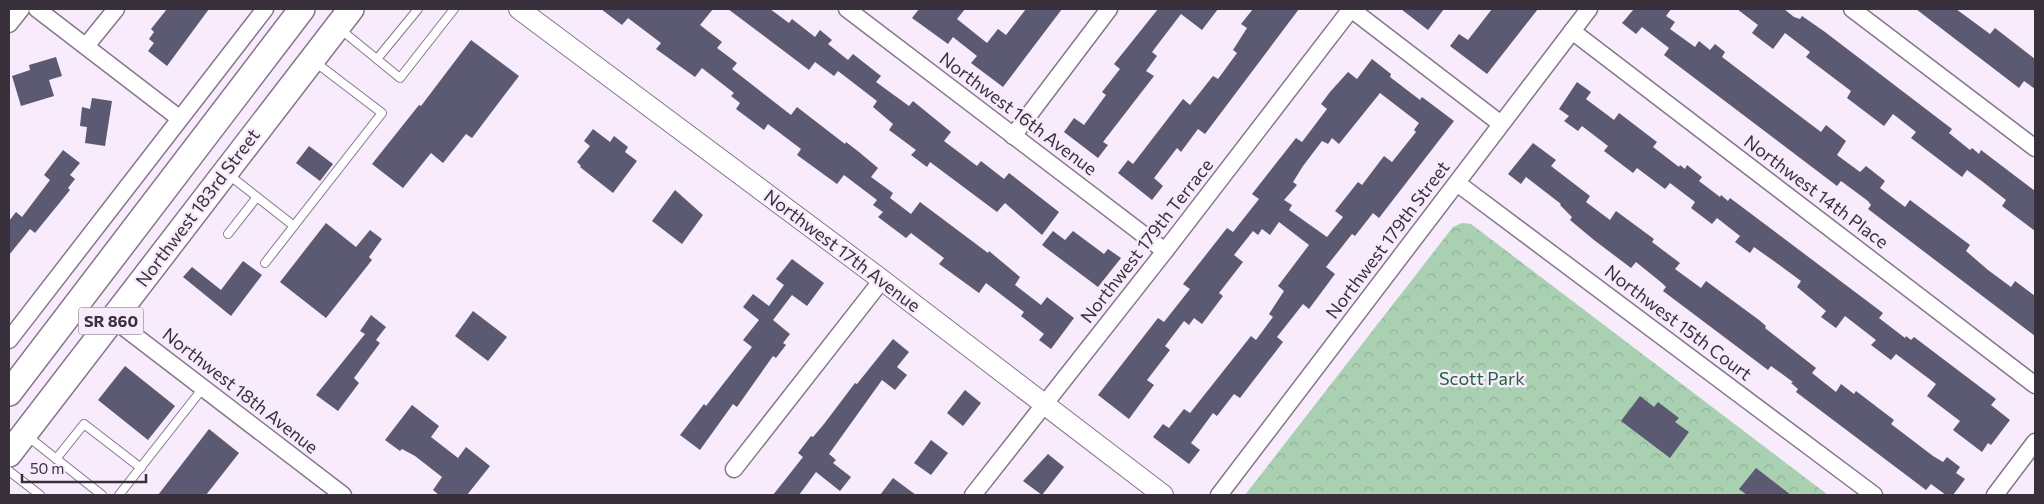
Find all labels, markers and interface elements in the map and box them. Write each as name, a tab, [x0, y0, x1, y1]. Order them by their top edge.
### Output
street label: Northwest 16th Avenue	[936, 47, 1102, 180]
street label: Northwest 183rd Street	[131, 124, 264, 291]
street label: Northwest 14th Place	[1740, 130, 1893, 253]
street label: Northwest 179th Terrace	[1075, 154, 1217, 327]
street label: Northwest 179th Street	[1321, 156, 1454, 323]
street label: Northwest 17th Avenue	[760, 184, 925, 316]
street label: Northwest 15th Court	[1601, 260, 1756, 385]
road number: SR 860	[78, 308, 144, 334]
street label: Northwest 18th Avenue	[158, 323, 323, 458]
park label: Scott Park	[1439, 367, 1525, 389]
scale bar	[22, 452, 146, 484]
text: 50 m	[30, 459, 64, 477]

